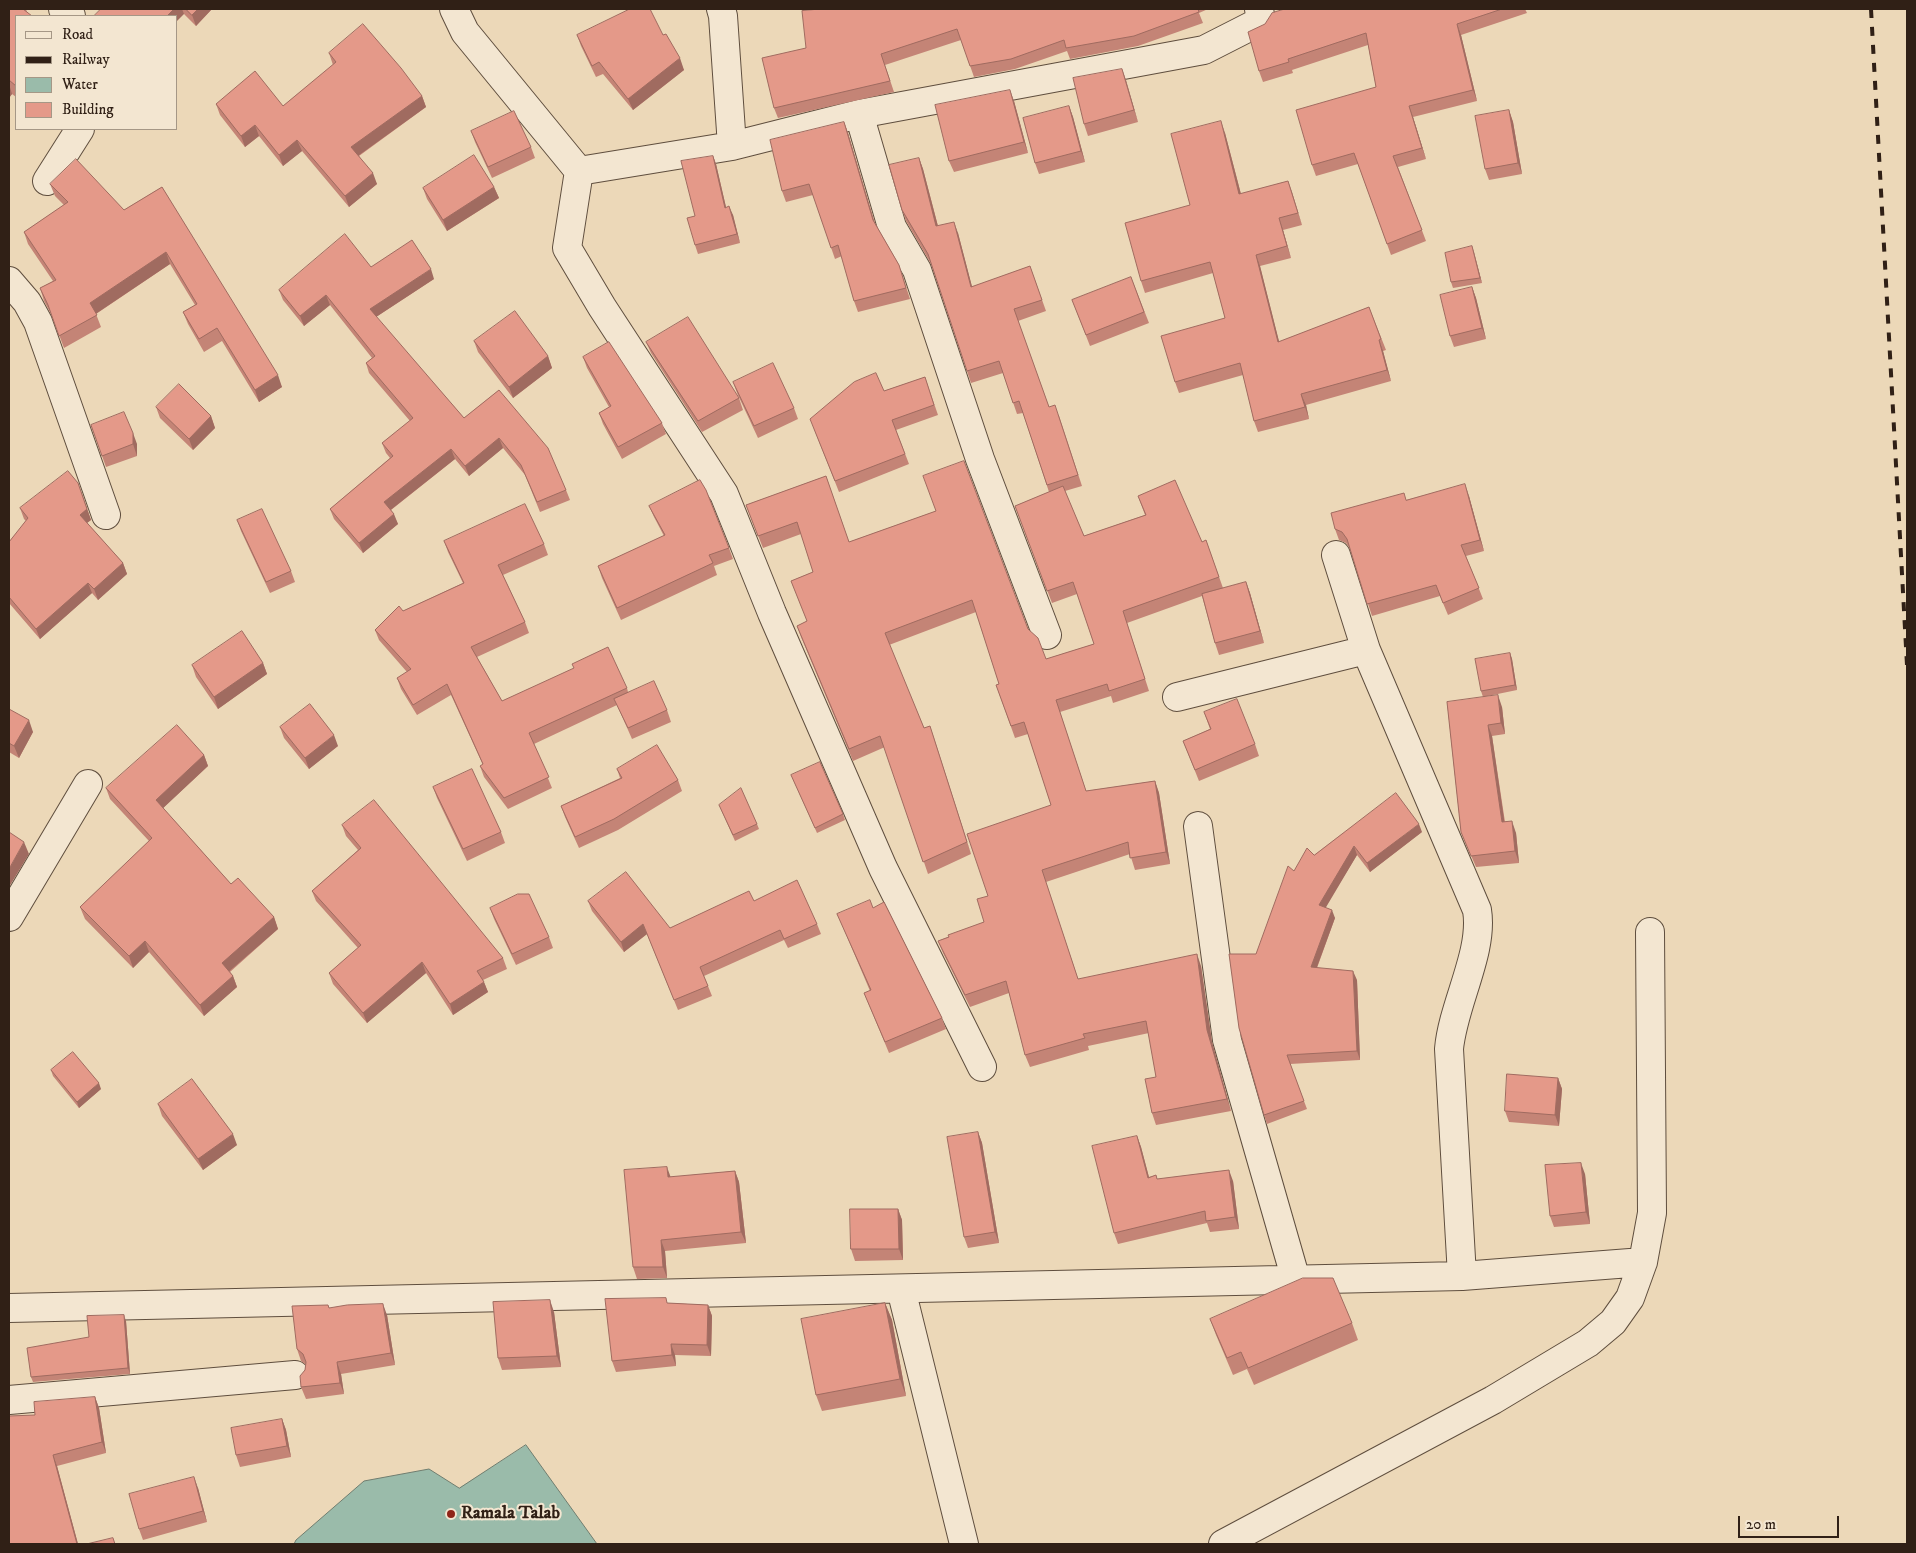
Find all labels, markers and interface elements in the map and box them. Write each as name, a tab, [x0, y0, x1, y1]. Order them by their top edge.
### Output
legend	[15, 15, 178, 130]
text: Road	[62, 25, 93, 44]
text: Railway	[62, 50, 110, 69]
text: Water	[62, 75, 98, 94]
text: Building	[62, 100, 114, 119]
place label: Ramala Talab	[461, 1503, 560, 1525]
scale bar	[1741, 1506, 1842, 1538]
marker: Ramala Talab	[445, 1508, 457, 1520]
text: 20 m	[1746, 1515, 1776, 1534]

